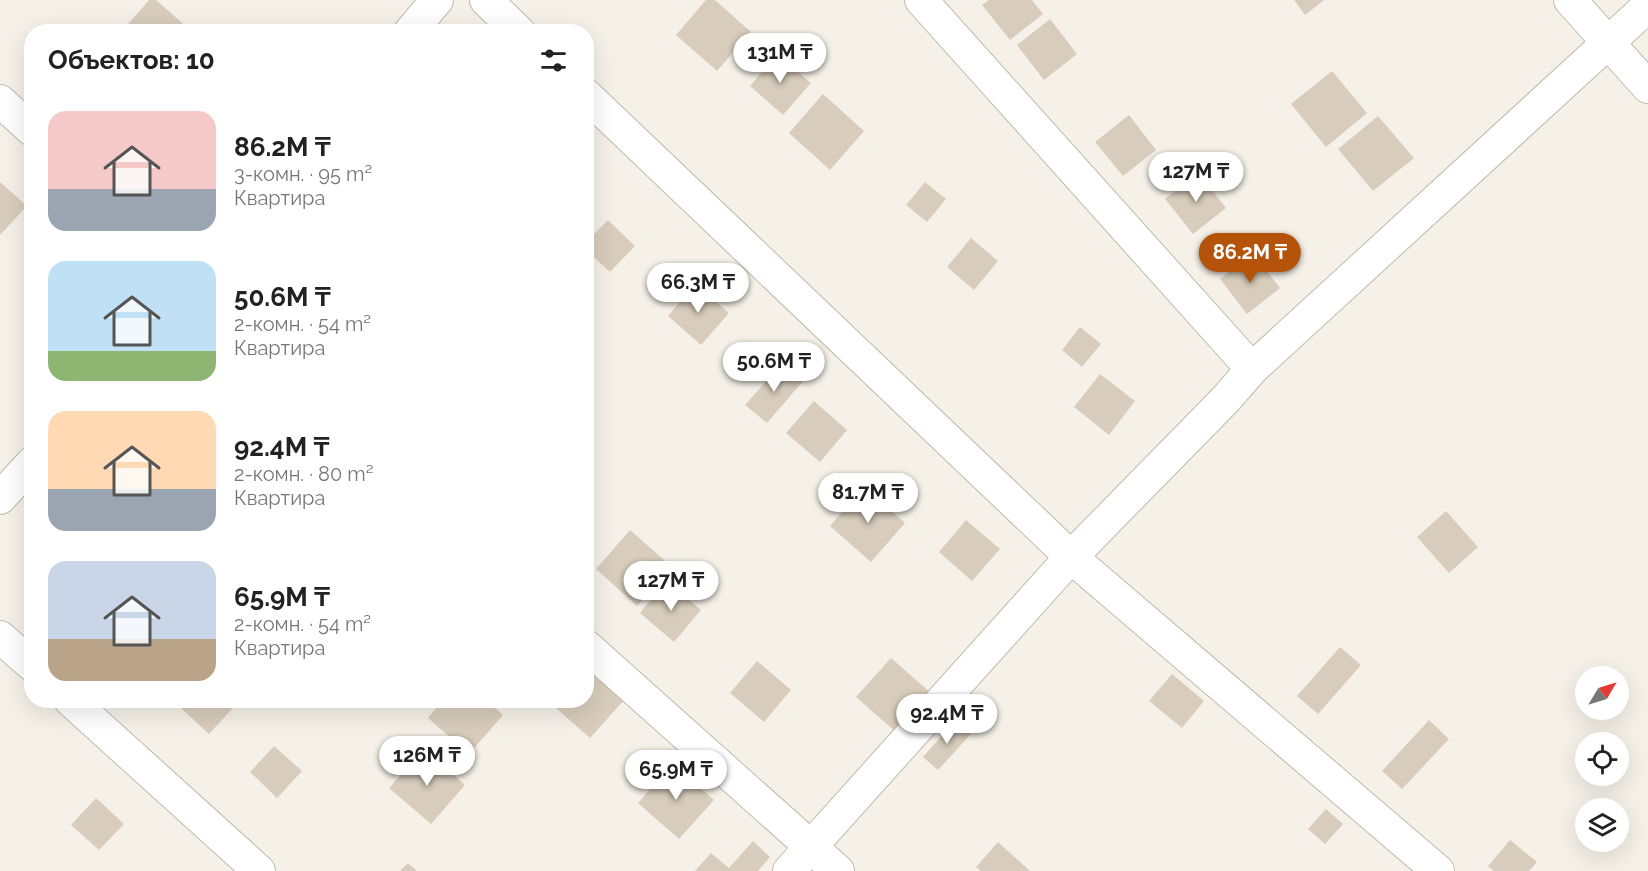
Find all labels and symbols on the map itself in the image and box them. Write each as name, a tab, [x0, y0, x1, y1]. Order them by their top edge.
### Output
pin: 131M ₸	[731, 33, 829, 84]
pin: 127M ₸	[1147, 152, 1245, 203]
pin: 86.2M ₸	[1195, 233, 1305, 284]
pin: 66.3M ₸	[643, 263, 753, 314]
pin: 50.6M ₸	[719, 342, 829, 393]
pin: 81.7M ₸	[813, 473, 923, 524]
pin: 127M ₸	[622, 561, 720, 612]
north arrow	[1575, 666, 1629, 720]
pin: 92.4M ₸	[892, 694, 1002, 745]
pin: 126M ₸	[378, 736, 476, 787]
pin: 65.9M ₸	[621, 750, 731, 801]

